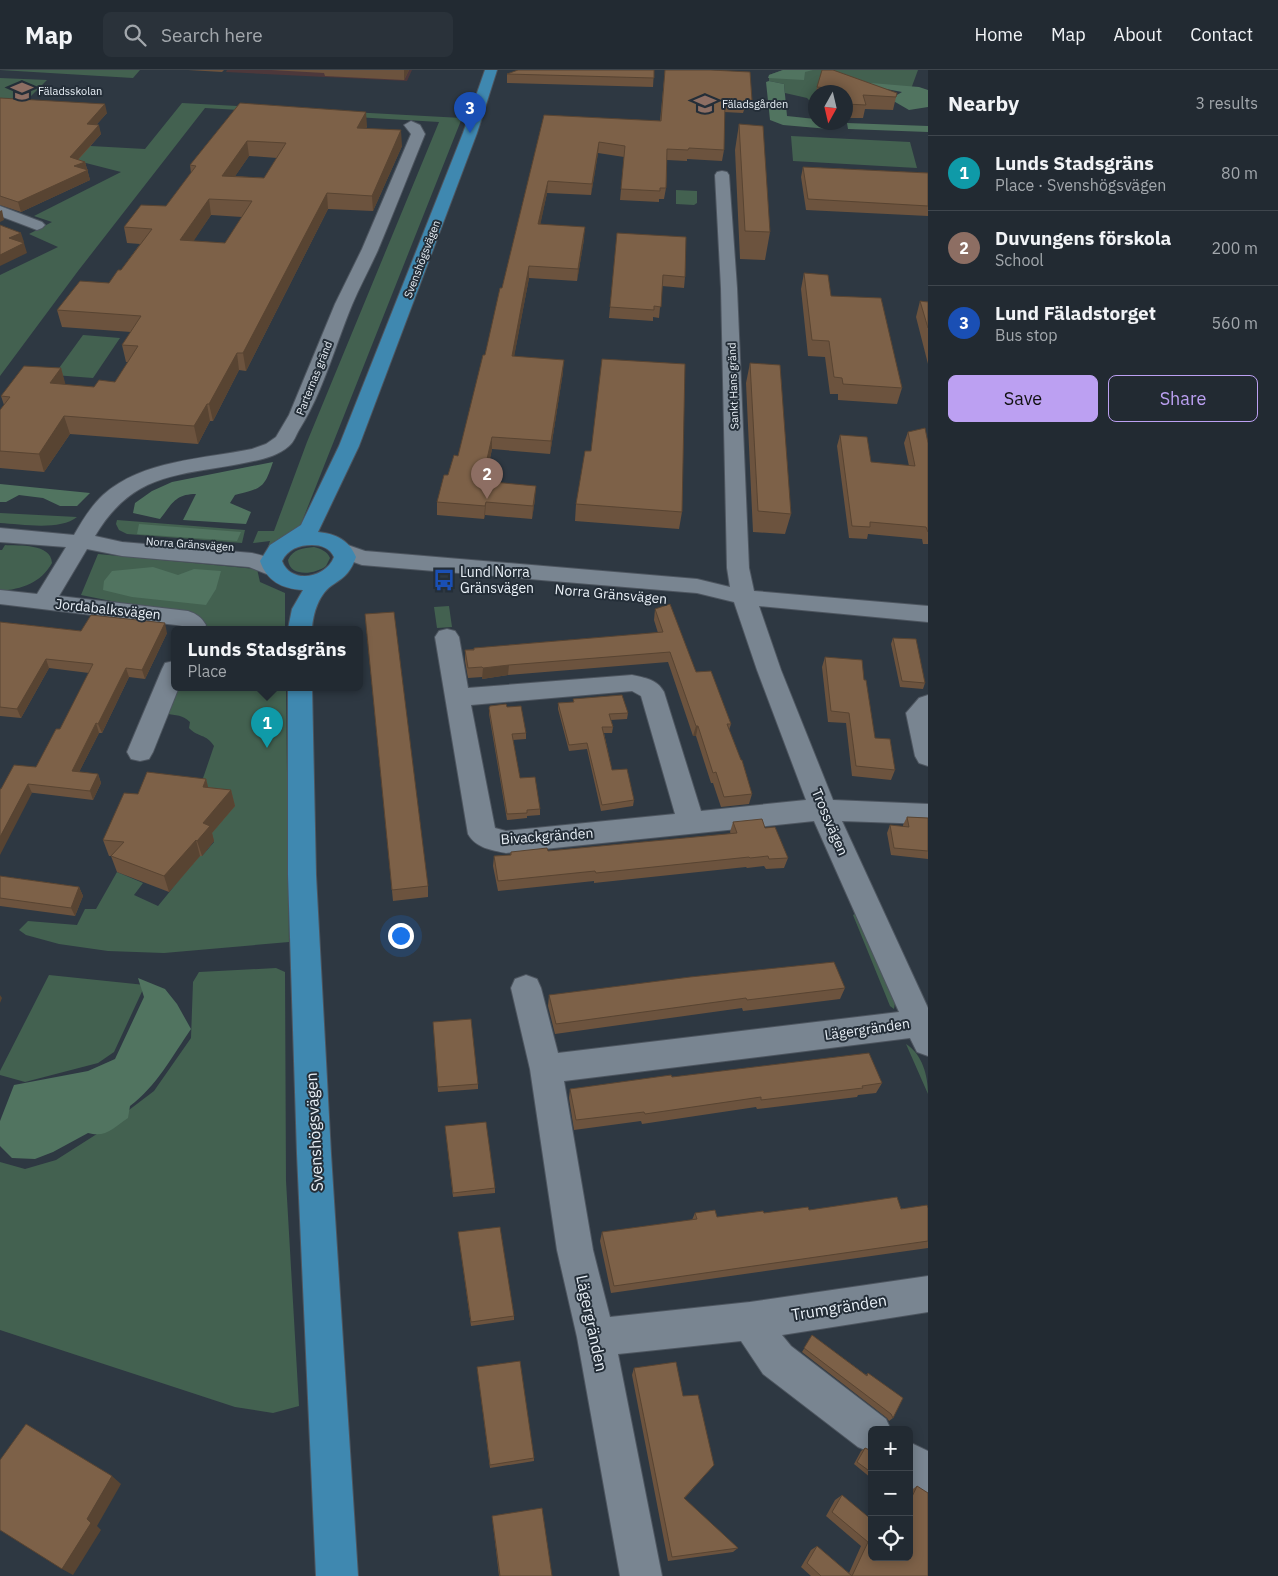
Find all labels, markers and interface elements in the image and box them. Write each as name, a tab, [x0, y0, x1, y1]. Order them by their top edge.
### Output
search box	[103, 12, 453, 57]
text: Map	[25, 19, 73, 51]
icon: search	[121, 21, 149, 49]
text: Search here	[161, 23, 263, 47]
text: Home	[975, 23, 1023, 46]
text: Map	[1051, 23, 1086, 46]
text: About	[1114, 23, 1162, 46]
text: Contact	[1190, 23, 1253, 46]
school or university icon: Fäladsskolan	[9, 78, 35, 104]
place label: Fäladsskolan	[38, 84, 102, 98]
north arrow	[808, 85, 853, 130]
text: Nearby	[948, 89, 1019, 117]
school or university icon: Fäladsgården	[692, 91, 718, 117]
pin: 3	[454, 92, 486, 133]
text: 3 results	[1195, 93, 1258, 113]
place label: Fäladsgården	[722, 97, 788, 111]
text: Lunds Stadsgräns	[995, 151, 1154, 175]
text: 1	[959, 163, 969, 183]
text: 80 m	[1221, 163, 1258, 183]
text: Place · Svenshögsvägen	[995, 175, 1166, 195]
street label: Svenshögsvägen	[401, 218, 443, 300]
text: Duvungens förskola	[995, 226, 1171, 250]
text: 2	[959, 238, 969, 258]
text: 200 m	[1211, 238, 1258, 258]
text: School	[995, 250, 1044, 270]
text: Lund Fäladstorget	[995, 301, 1156, 325]
text: 3	[959, 313, 969, 333]
text: 560 m	[1211, 313, 1258, 333]
text: Bus stop	[995, 325, 1058, 345]
street label: Parternas gränd	[293, 339, 335, 417]
street label: Sankt Hans gränd	[724, 342, 742, 430]
button: Save	[948, 375, 1098, 422]
button: Share	[1108, 375, 1258, 422]
pin: 2	[471, 458, 503, 499]
street label: Norra Gränsvägen	[145, 534, 235, 554]
place label: Lund Norra Gränsvägen	[460, 563, 534, 597]
bus stop icon: Lund Norra Gränsvägen	[431, 567, 457, 593]
street label: Norra Gränsvägen	[554, 580, 668, 608]
street label: Jordabalksvägen	[54, 595, 162, 623]
popup	[171, 626, 363, 691]
text: Lunds Stadsgräns	[188, 637, 346, 661]
text: Place	[188, 661, 227, 681]
pin: 1	[251, 707, 283, 748]
street label: Trossvägen	[808, 786, 852, 858]
street label: Bivackgränden	[500, 824, 594, 848]
your location	[388, 923, 414, 949]
street label: Lägergränden	[823, 1014, 911, 1044]
street label: Svenshögsvägen	[301, 1072, 327, 1192]
street label: Lägergränden	[572, 1273, 612, 1373]
street label: Trumgränden	[790, 1290, 888, 1324]
map controls	[868, 1426, 913, 1561]
button: +	[868, 1426, 913, 1471]
button: −	[868, 1471, 913, 1516]
button: locate	[868, 1516, 913, 1561]

